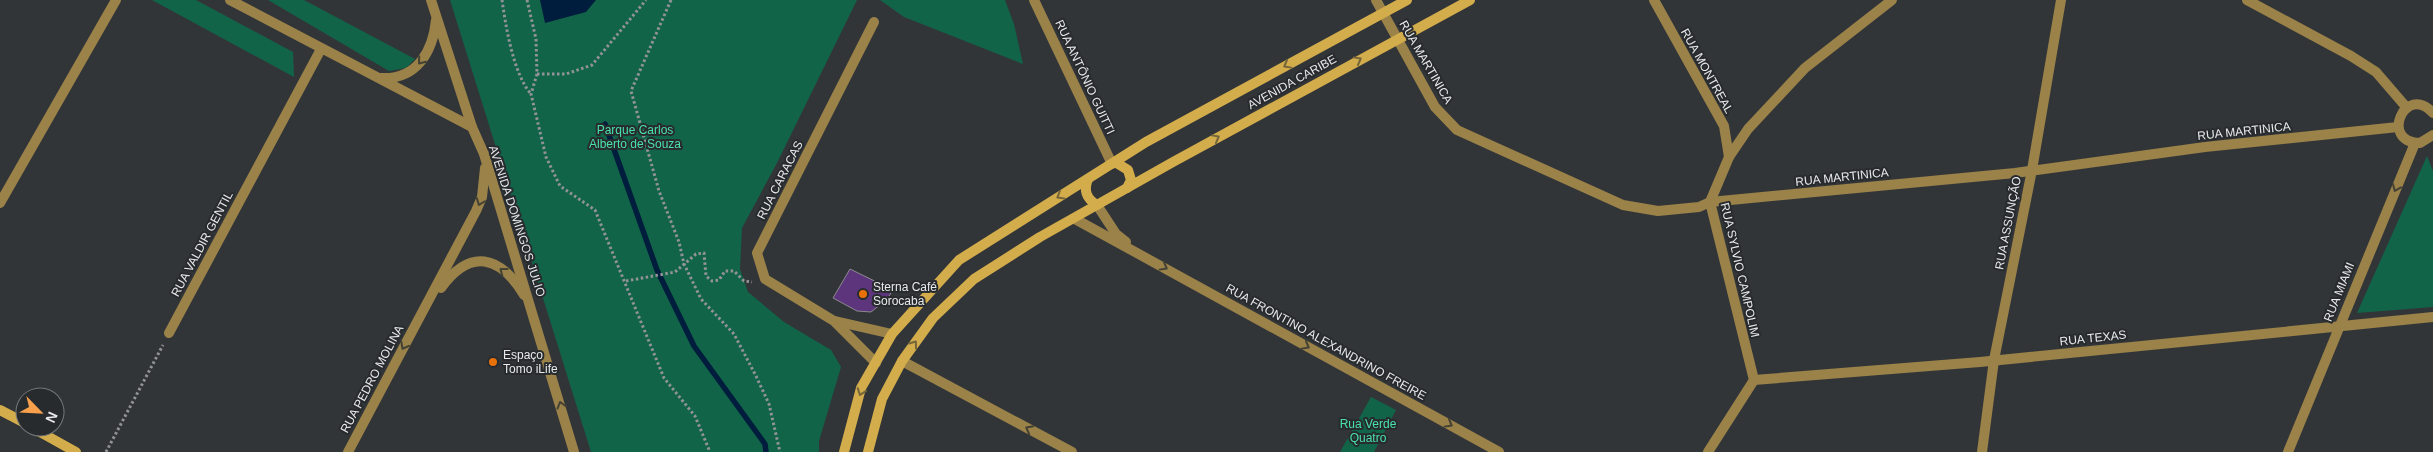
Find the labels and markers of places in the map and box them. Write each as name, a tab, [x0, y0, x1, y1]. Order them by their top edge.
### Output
place label: Sterna Café Sorocaba	[873, 280, 937, 308]
marker: Sterna Café Sorocaba	[857, 288, 869, 300]
place label: Espaço Tomo iLife	[503, 348, 558, 376]
marker: Espaço Tomo iLife	[487, 356, 499, 368]

